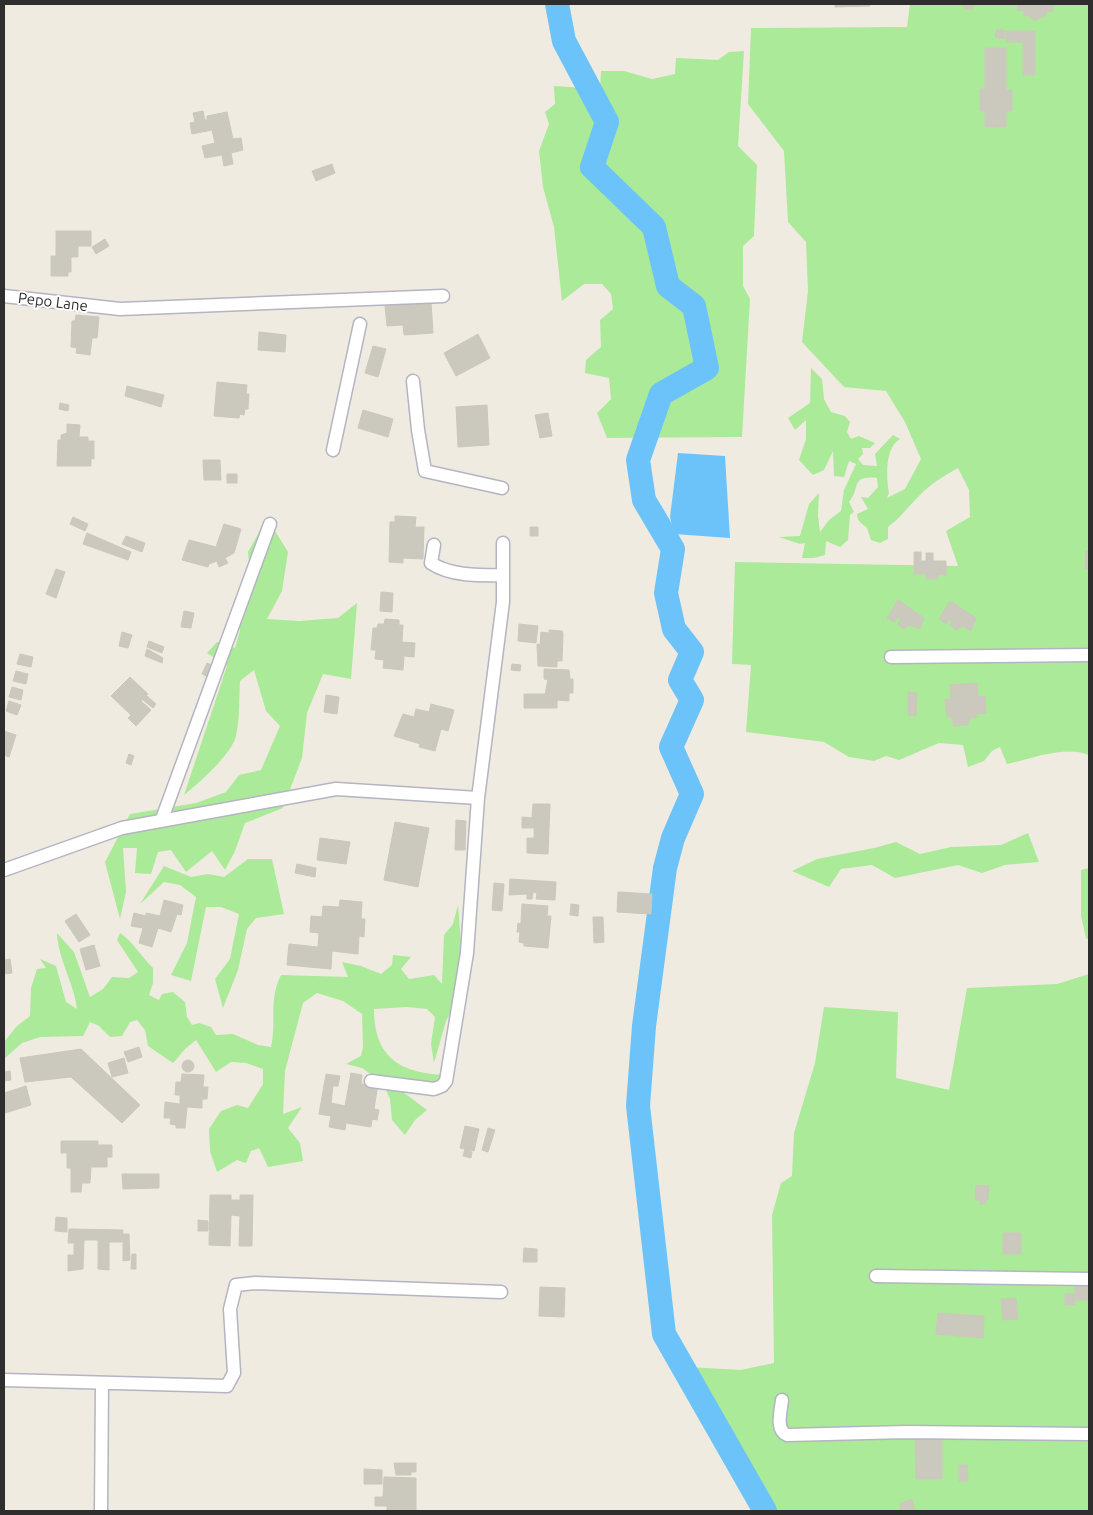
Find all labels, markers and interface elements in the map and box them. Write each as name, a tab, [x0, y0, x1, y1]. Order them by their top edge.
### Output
street label: Pepo Lane	[17, 289, 89, 314]

